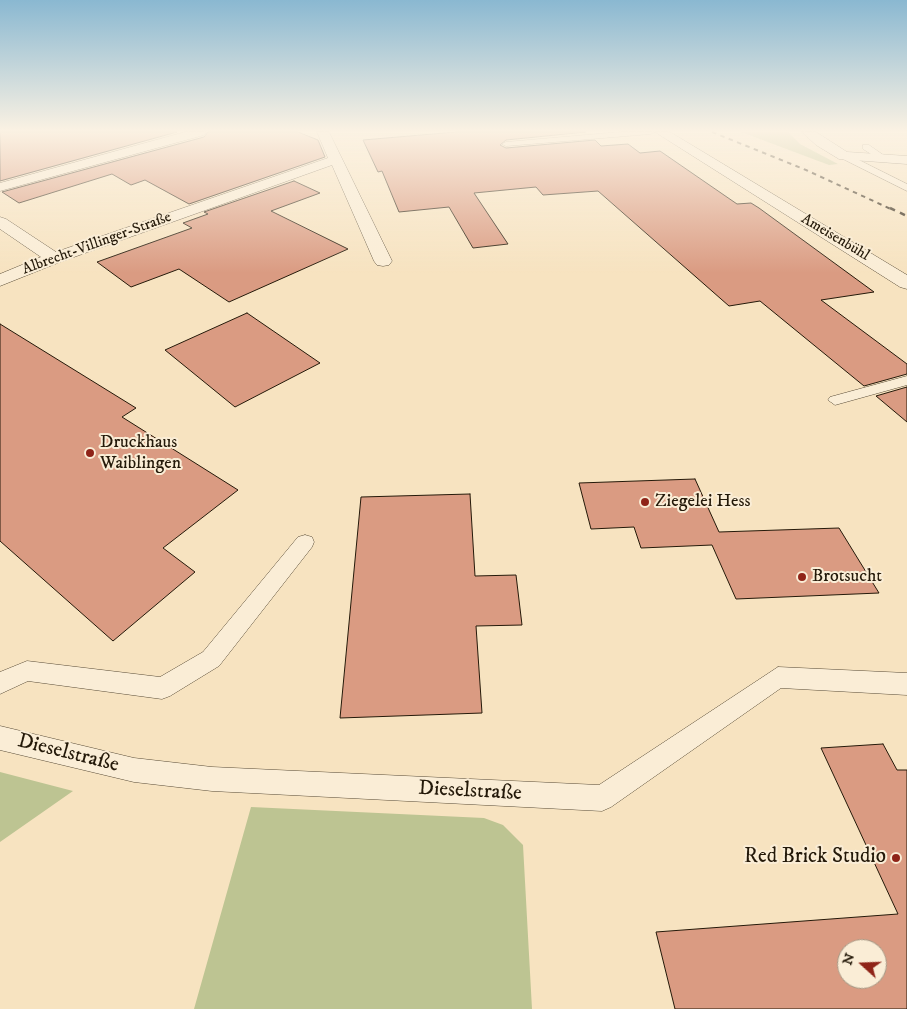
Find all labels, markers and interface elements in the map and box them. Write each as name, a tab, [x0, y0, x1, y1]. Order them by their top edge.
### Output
street label: Albrecht-Villinger-Straße	[20, 209, 174, 279]
street label: Ameisenbühl	[798, 211, 872, 265]
place label: Druckhaus Waiblingen	[100, 432, 181, 474]
marker: Druckhaus Waiblingen	[84, 447, 96, 459]
place label: Ziegelei Hess	[655, 491, 750, 513]
marker: Ziegelei Hess	[639, 496, 651, 508]
place label: Brotsucht	[812, 566, 882, 588]
marker: Brotsucht	[796, 571, 808, 583]
street label: Dieselstraße	[15, 729, 121, 779]
street label: Dieselstraße	[418, 777, 522, 807]
place label: Red Brick Studio	[744, 845, 886, 871]
marker: Red Brick Studio	[890, 852, 902, 864]
north arrow	[837, 939, 887, 989]
text: N	[838, 951, 859, 968]

